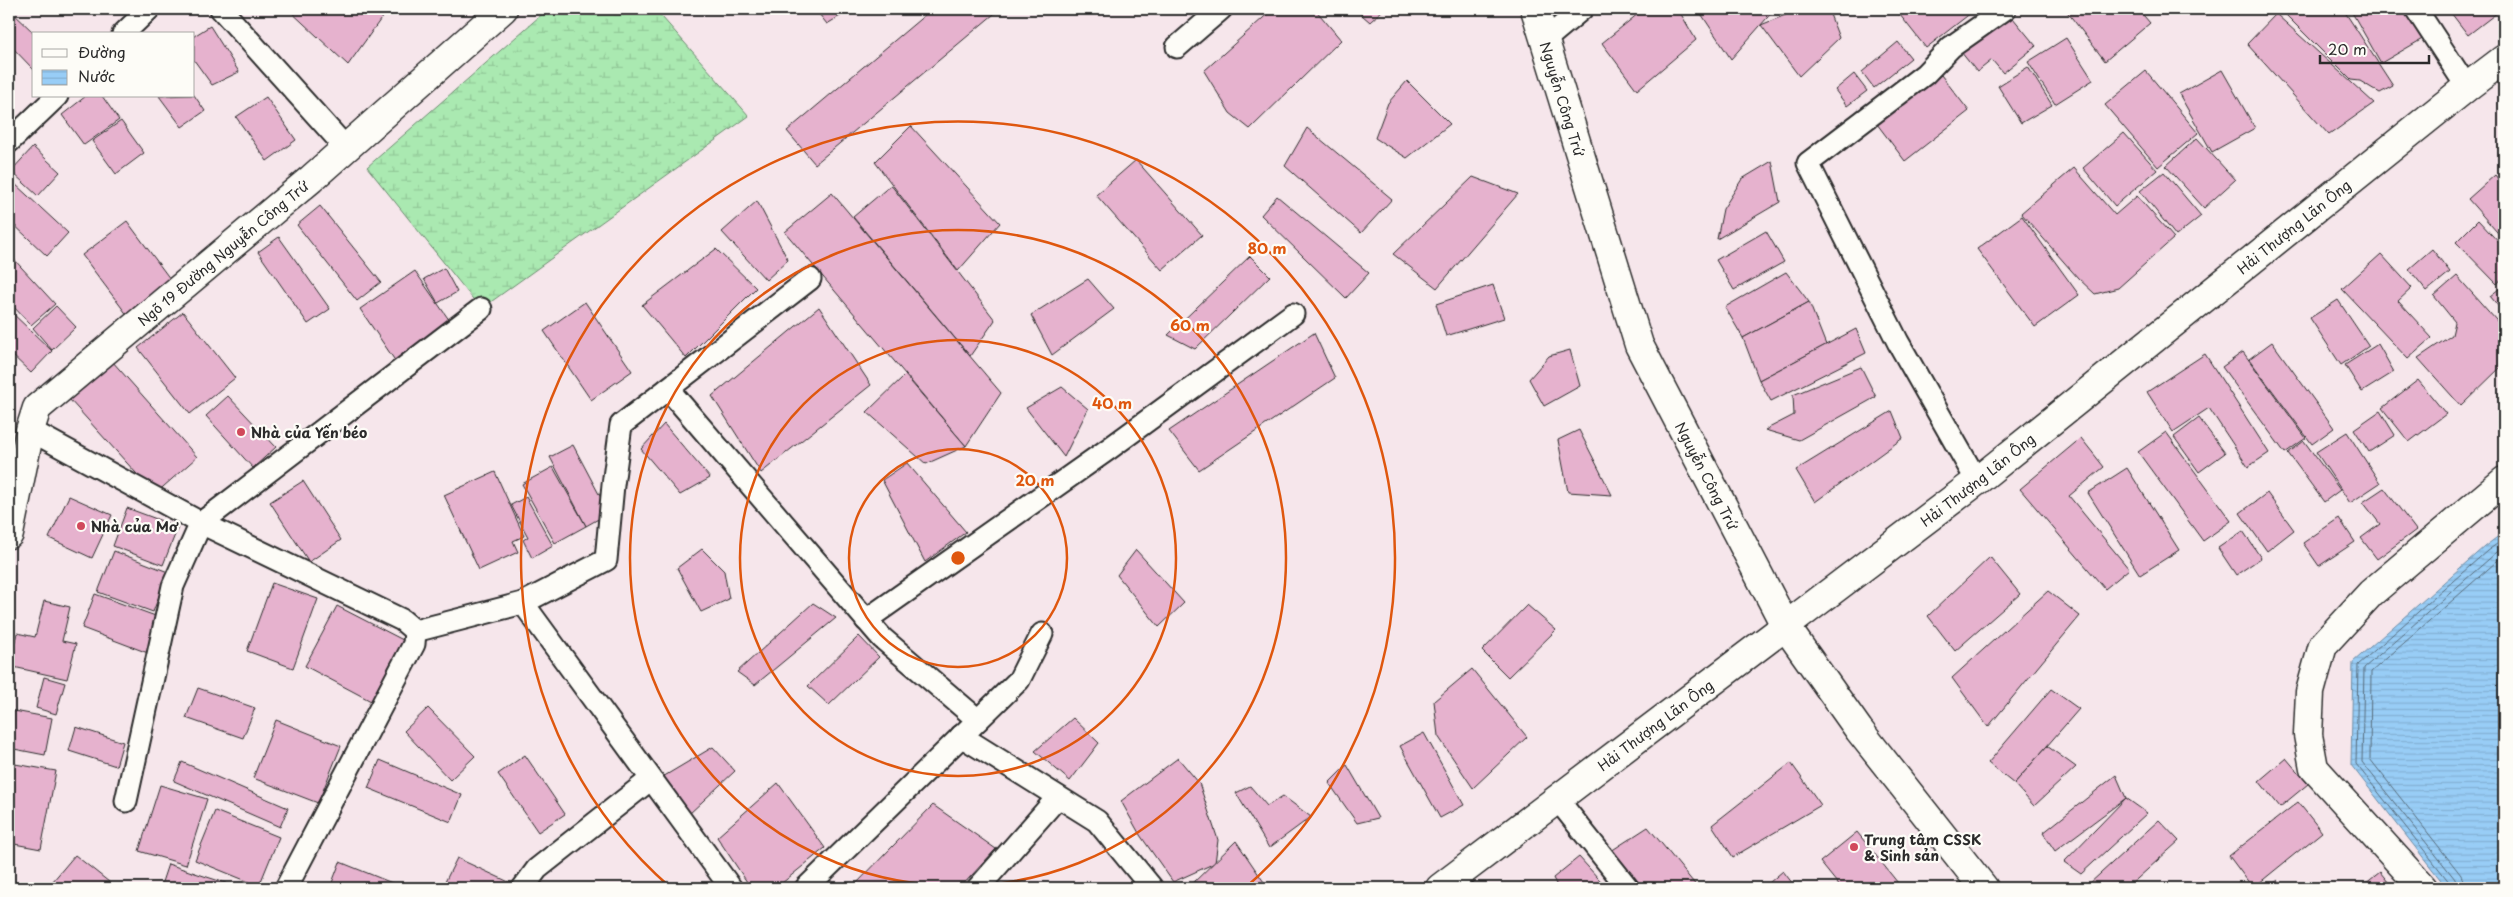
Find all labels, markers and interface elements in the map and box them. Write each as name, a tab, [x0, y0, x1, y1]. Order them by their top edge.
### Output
legend	[32, 32, 195, 98]
scale bar	[2320, 32, 2429, 64]
text: 20 m	[2328, 37, 2367, 60]
street label: Nguyễn Công Trứ	[1535, 39, 1591, 159]
text: Đường	[78, 40, 126, 63]
text: Nước	[78, 64, 115, 87]
street label: Hải Thượng Lãn Ông	[2232, 174, 2355, 279]
street label: Ngõ 19 Đường Nguyễn Công Trứ	[133, 175, 313, 331]
text: 80 m	[1247, 236, 1287, 259]
text: 60 m	[1170, 313, 1210, 336]
text: 40 m	[1092, 391, 1132, 414]
street label: Nguyễn Công Trứ	[1670, 418, 1744, 534]
place label: Nhà của Yến béo	[251, 422, 367, 443]
marker: Nhà của Yến béo	[235, 426, 247, 438]
street label: Hải Thượng Lãn Ông	[1916, 428, 2039, 531]
text: 20 m	[1016, 468, 1054, 491]
place label: Nhà của Mơ	[91, 516, 179, 537]
marker: Nhà của Mơ	[75, 520, 87, 532]
centre of rings	[949, 549, 967, 567]
street label: Hải Thượng Lãn Ông	[1593, 674, 1717, 776]
place label: Trung tâm CSSK & Sinh sản	[1864, 829, 1981, 866]
marker: Trung tâm CSSK & Sinh sản	[1848, 841, 1860, 853]

